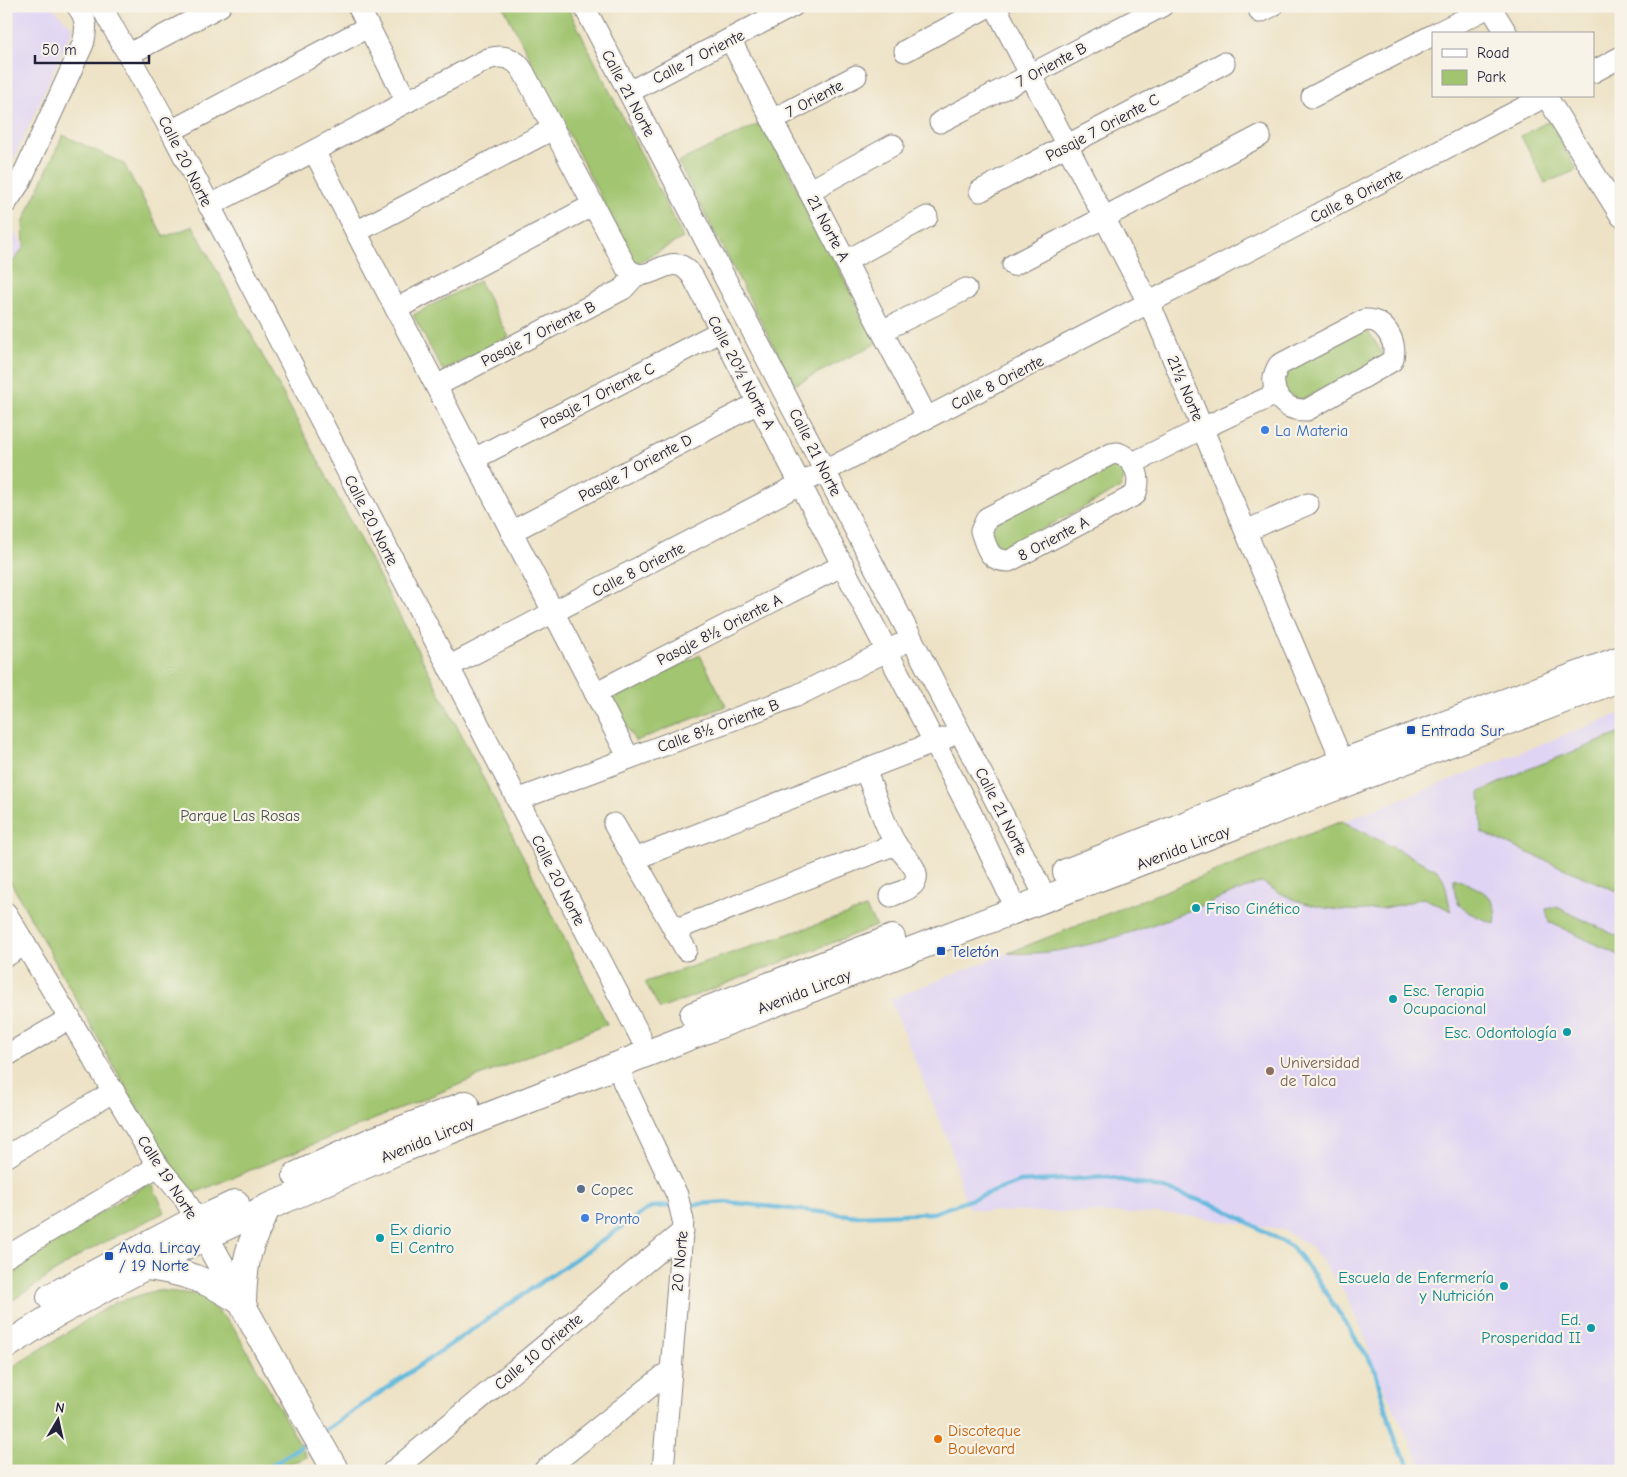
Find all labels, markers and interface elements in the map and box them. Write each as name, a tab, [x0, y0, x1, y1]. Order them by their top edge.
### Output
street label: Calle 7 Oriente	[650, 26, 747, 88]
scale bar	[35, 32, 149, 64]
legend	[1432, 32, 1594, 98]
street label: 7 Oriente B	[1013, 39, 1090, 91]
text: 50 m	[42, 41, 77, 59]
text: Road	[1477, 44, 1509, 62]
street label: Calle 21 Norte	[598, 47, 659, 140]
text: Park	[1477, 68, 1506, 86]
street label: 7 Oriente	[783, 76, 846, 121]
street label: Pasaje 7 Oriente C	[1043, 90, 1162, 165]
street label: Calle 20 Norte	[155, 113, 216, 210]
street label: Calle 8 Oriente	[1307, 165, 1406, 227]
street label: 21 Norte A	[803, 192, 853, 265]
street label: Pasaje 7 Oriente B	[478, 297, 599, 371]
street label: Calle 20½ Norte A	[704, 313, 779, 432]
street label: Calle 8 Oriente	[948, 352, 1047, 414]
street label: 21½ Norte	[1163, 353, 1207, 424]
street label: Pasaje 7 Oriente C	[537, 359, 658, 432]
street label: Calle 21 Norte	[785, 406, 845, 499]
place label: La Materia	[1275, 422, 1348, 440]
marker: La Materia	[1259, 424, 1271, 436]
street label: Pasaje 7 Oriente D	[576, 430, 695, 505]
street label: Calle 20 Norte	[341, 472, 402, 569]
street label: 8 Oriente A	[1015, 513, 1092, 565]
street label: Calle 8 Oriente	[589, 539, 688, 601]
street label: Pasaje 8½ Oriente A	[654, 591, 785, 669]
street label: Calle 8½ Oriente B	[655, 695, 782, 756]
place label: Entrada Sur	[1421, 722, 1504, 740]
marker: Entrada Sur	[1405, 724, 1417, 736]
street label: Calle 21 Norte	[971, 765, 1031, 858]
park label: Parque Las Rosas	[180, 807, 300, 825]
street label: Avenida Lircay	[1134, 822, 1234, 874]
street label: Calle 20 Norte	[528, 832, 589, 929]
place label: Friso Cinético	[1206, 900, 1300, 918]
marker: Friso Cinético	[1190, 902, 1202, 914]
place label: Teletón	[951, 943, 999, 961]
marker: Teletón	[935, 945, 947, 957]
street label: Avenida Lircay	[755, 966, 855, 1018]
place label: Esc. Terapia Ocupacional	[1403, 982, 1486, 1018]
marker: Esc. Terapia Ocupacional	[1387, 993, 1399, 1005]
place label: Esc. Odontología	[1444, 1024, 1557, 1042]
marker: Esc. Odontología	[1561, 1026, 1573, 1038]
place label: Universidad de Talca	[1280, 1054, 1360, 1090]
marker: Universidad de Talca	[1264, 1065, 1276, 1077]
street label: Avenida Lircay	[378, 1113, 477, 1167]
street label: Calle 19 Norte	[133, 1132, 201, 1223]
place label: Copec	[591, 1181, 634, 1199]
marker: Copec	[575, 1183, 587, 1195]
place label: Pronto	[595, 1210, 640, 1228]
marker: Pronto	[579, 1212, 591, 1224]
place label: Ex diario El Centro	[390, 1221, 454, 1257]
street label: 20 Norte	[668, 1230, 692, 1292]
marker: Ex diario El Centro	[374, 1232, 386, 1244]
place label: Avda. Lircay / 19 Norte	[119, 1239, 201, 1275]
marker: Avda. Lircay / 19 Norte	[103, 1250, 115, 1262]
place label: Escuela de Enfermería y Nutrición	[1338, 1269, 1494, 1305]
marker: Escuela de Enfermería y Nutrición	[1498, 1280, 1510, 1292]
street label: Calle 10 Oriente	[491, 1310, 586, 1394]
place label: Ed. Prosperidad II	[1481, 1311, 1581, 1347]
marker: Ed. Prosperidad II	[1585, 1322, 1597, 1334]
north arrow	[32, 1394, 82, 1444]
text: N	[54, 1399, 66, 1417]
place label: Discoteque Boulevard	[948, 1422, 1021, 1458]
marker: Discoteque Boulevard	[932, 1433, 944, 1445]

